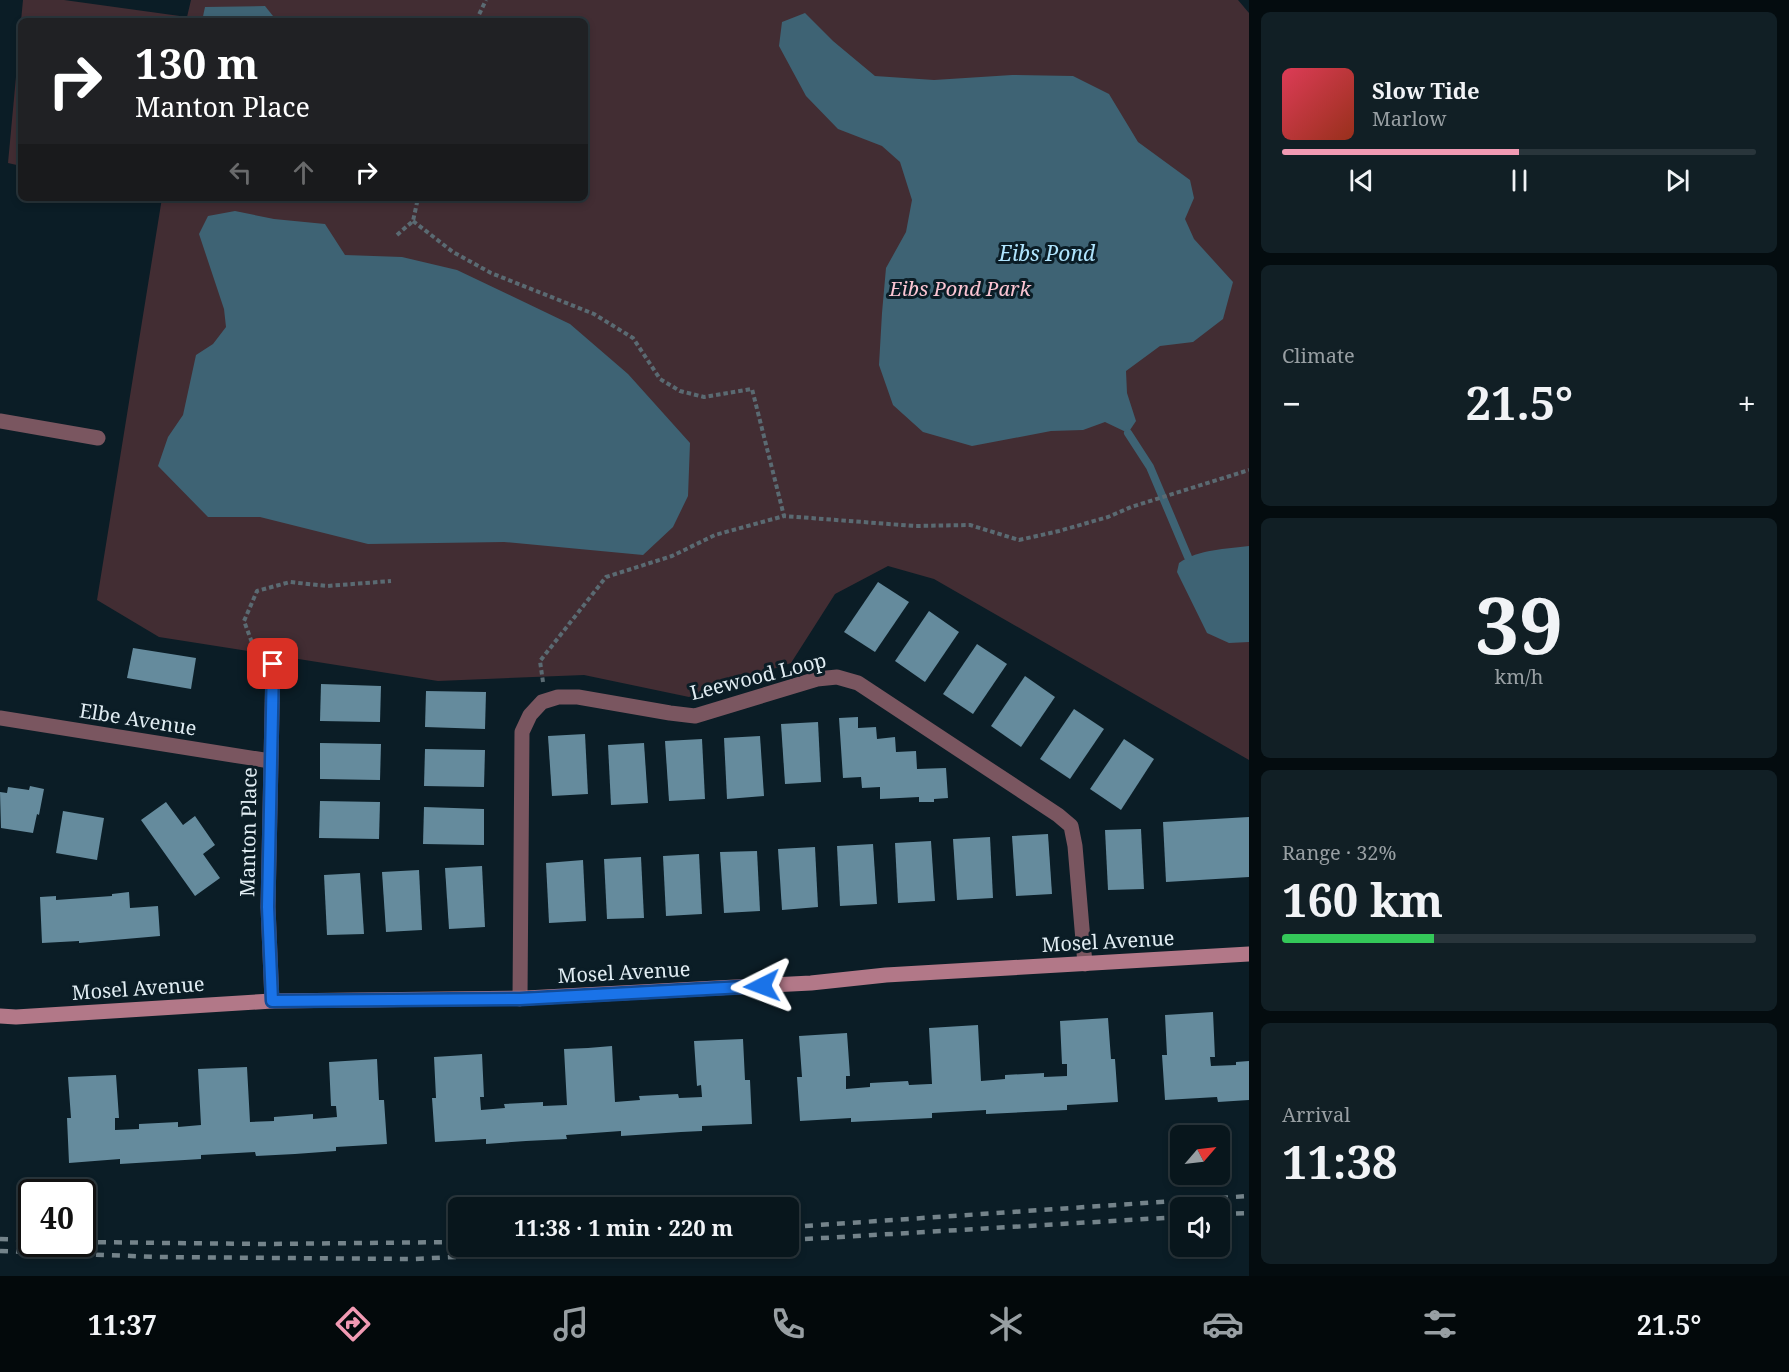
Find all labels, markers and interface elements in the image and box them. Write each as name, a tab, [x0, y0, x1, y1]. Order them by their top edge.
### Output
text: 130 m	[135, 34, 259, 91]
icon: right	[36, 42, 114, 120]
text: Slow Tide	[1372, 75, 1480, 105]
text: Manton Place	[135, 88, 310, 125]
text: Marlow	[1372, 105, 1446, 132]
icon: left	[224, 156, 257, 189]
icon: ahead	[287, 156, 320, 189]
icon: right	[350, 156, 383, 189]
icon: previous	[1345, 164, 1378, 197]
icon: pause	[1503, 164, 1536, 197]
icon: next	[1661, 164, 1694, 197]
water label: Eibs Pond	[998, 239, 1096, 267]
park label: Eibs Pond Park	[888, 275, 1031, 302]
text: Climate	[1282, 342, 1355, 369]
text: 21.5°	[1466, 372, 1573, 433]
text: −	[1282, 381, 1301, 426]
text: +	[1738, 381, 1756, 426]
text: 39	[1475, 571, 1563, 677]
pin	[247, 638, 298, 689]
street label: Leewood Loop	[687, 646, 829, 706]
icon: arrive	[256, 647, 289, 680]
text: km/h	[1494, 663, 1544, 690]
street label: Elbe Avenue	[77, 696, 199, 742]
street label: Manton Place	[233, 767, 263, 897]
text: Range · 32%	[1282, 839, 1396, 866]
text: 160 km	[1282, 869, 1443, 930]
street label: Mosel Avenue	[1041, 924, 1175, 958]
position arrow	[730, 954, 794, 1018]
street label: Mosel Avenue	[557, 955, 691, 989]
street label: Mosel Avenue	[71, 970, 205, 1006]
text: Arrival	[1282, 1101, 1350, 1128]
north arrow	[1170, 1125, 1230, 1185]
map controls	[1170, 1125, 1230, 1257]
text: 11:38	[1282, 1131, 1397, 1192]
speed limit sign: 40	[18, 1179, 96, 1257]
button: sound	[1170, 1197, 1230, 1257]
text: 11:38 · 1 min · 220 m	[514, 1212, 733, 1242]
icon: directions	[332, 1303, 374, 1345]
icon: music	[550, 1303, 592, 1345]
icon: phone	[767, 1303, 809, 1345]
icon: climate	[985, 1303, 1027, 1345]
icon: car	[1202, 1303, 1244, 1345]
icon: filters	[1419, 1303, 1461, 1345]
text: 11:37	[88, 1306, 157, 1343]
text: 21.5°	[1637, 1306, 1701, 1343]

